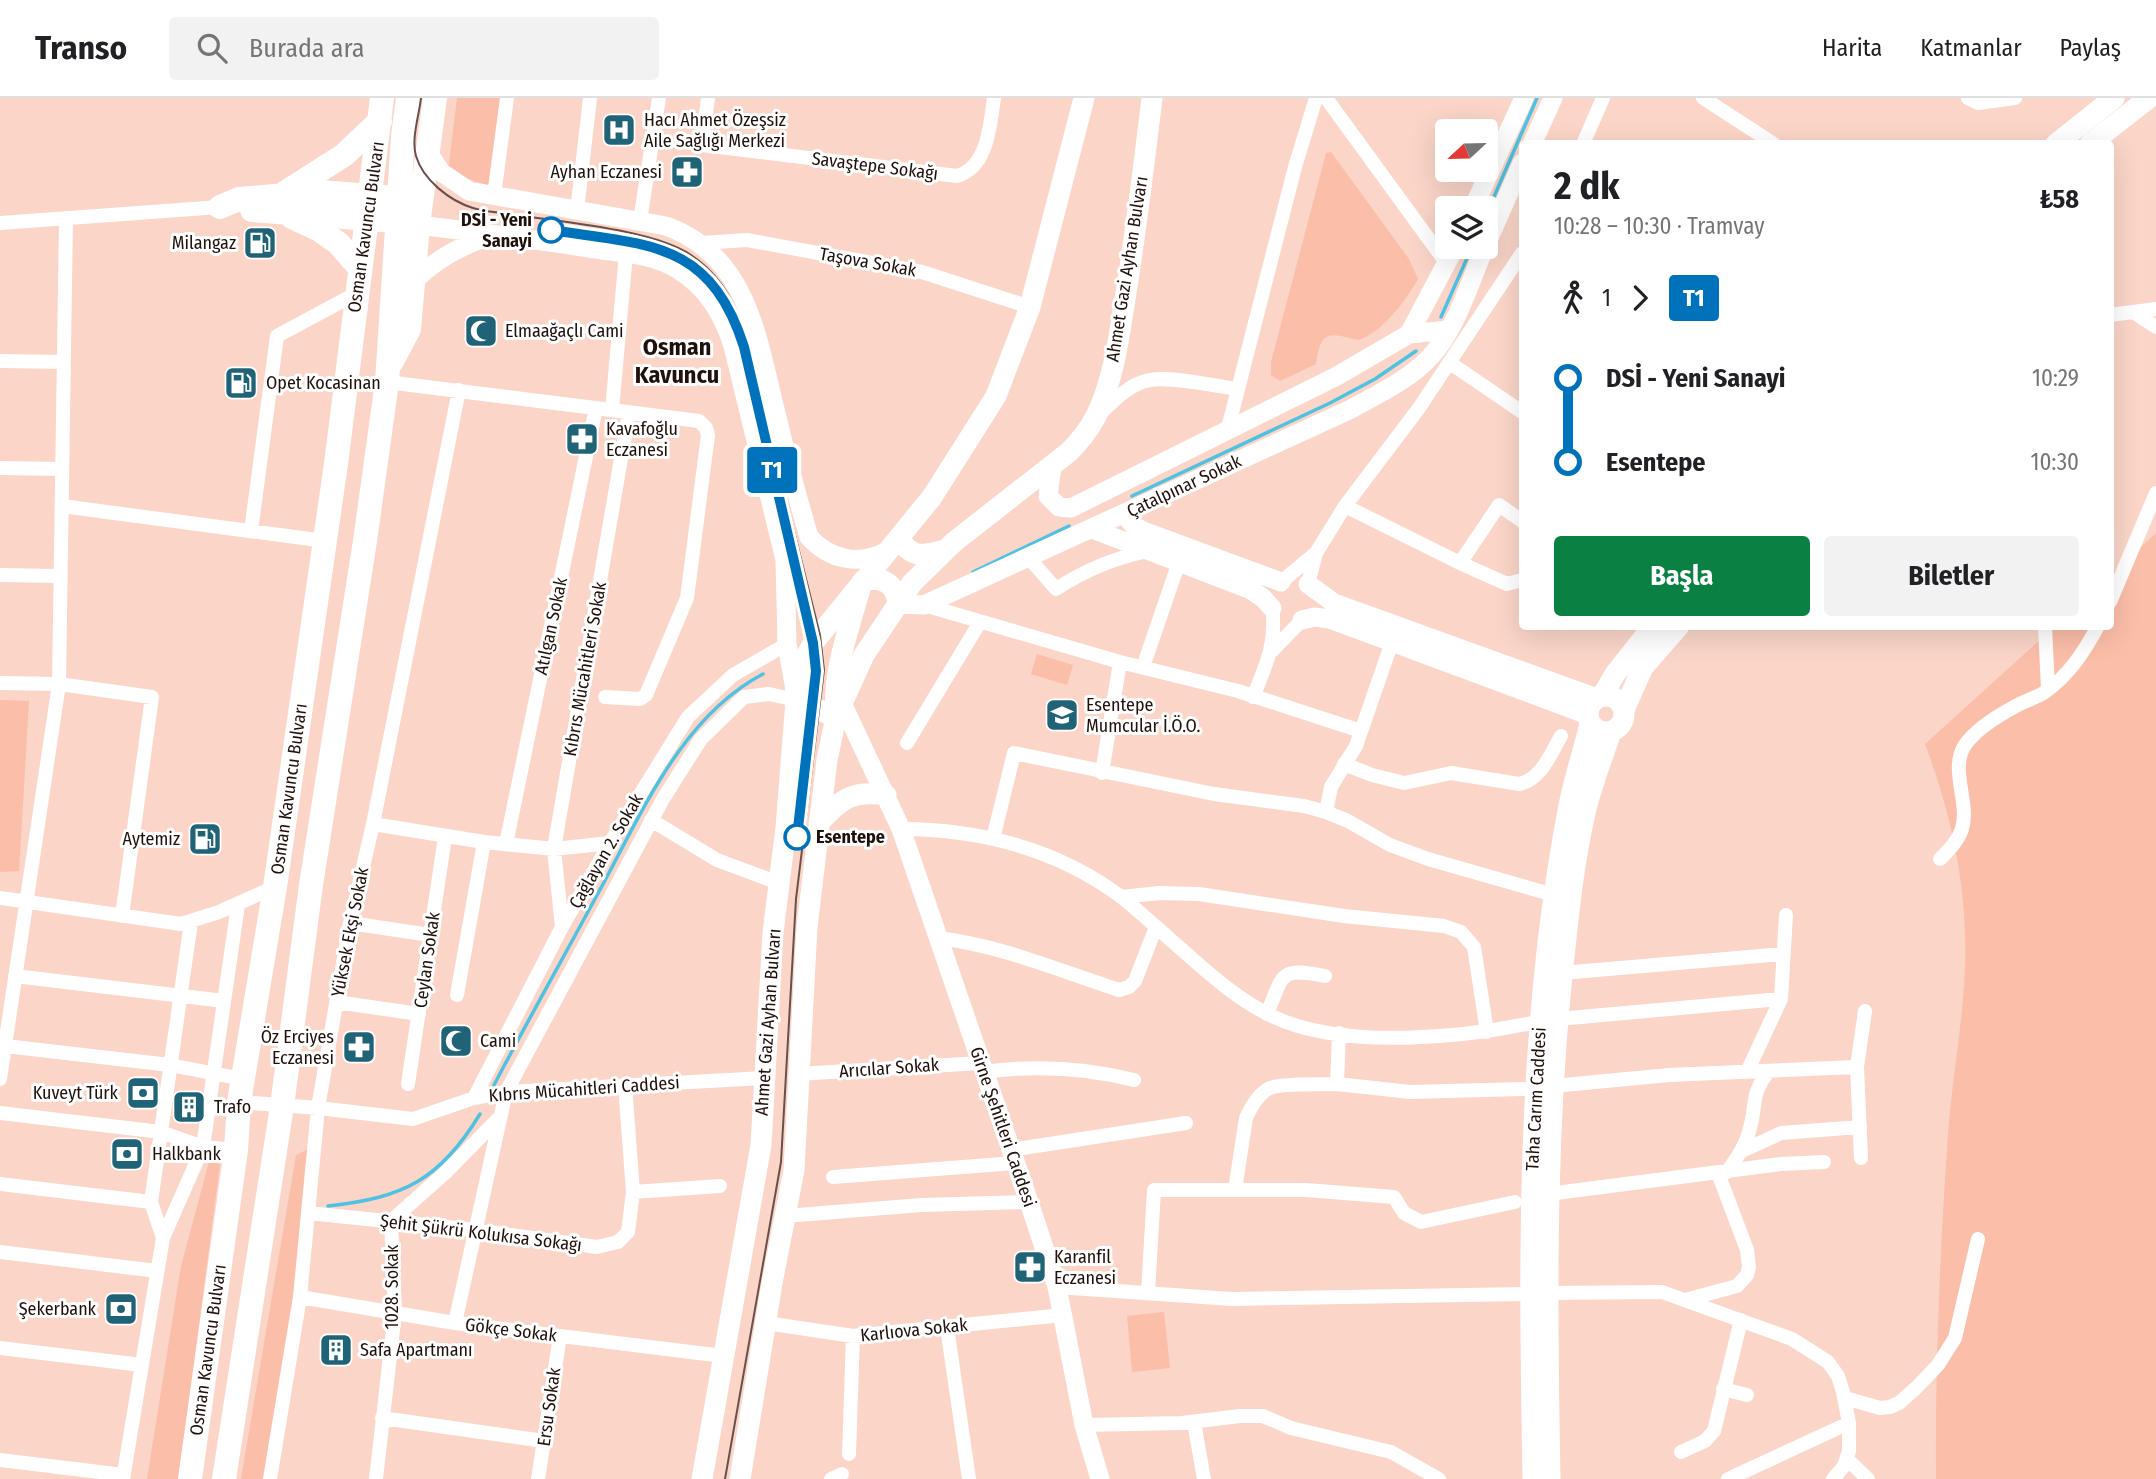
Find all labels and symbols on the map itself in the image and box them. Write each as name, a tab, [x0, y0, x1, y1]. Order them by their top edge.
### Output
place label: Hacı Ahmet Özeşsiz Aile Sağlığı Merkezi	[644, 109, 786, 152]
hospital icon: Hacı Ahmet Özeşsiz Aile Sağlığı Merkezi	[600, 111, 638, 149]
north arrow	[1435, 119, 1498, 182]
street label: Osman Kavuncu Bulvarı	[343, 140, 389, 314]
street label: Savaştepe Sokağı	[811, 147, 939, 185]
pharmacy icon: Ayhan Eczanesi	[668, 153, 706, 191]
place label: Ayhan Eczanesi	[550, 161, 662, 183]
street label: Ahmet Gazi Ayhan Bulvarı	[1101, 175, 1153, 363]
place label: DSİ - Yeni Sanayi	[461, 209, 532, 252]
marker: DSİ - Yeni Sanayi	[538, 217, 564, 243]
fuel station icon: Milangaz	[241, 224, 279, 262]
place label: Milangaz	[172, 232, 236, 254]
street label: Taşova Sokak	[818, 243, 919, 281]
mosque icon: Elmaağaçlı Cami	[462, 312, 500, 350]
place label: Elmaağaçlı Cami	[505, 320, 624, 342]
district label: Osman Kavuncu	[635, 333, 719, 389]
fuel station icon: Opet Kocasinan	[222, 364, 260, 402]
place label: Opet Kocasinan	[266, 372, 381, 394]
place label: Kavafoğlu Eczanesi	[606, 418, 678, 461]
pharmacy icon: Kavafoğlu Eczanesi	[563, 420, 601, 458]
line badge: T1	[740, 447, 804, 493]
street label: Çatalpınar Sokak	[1123, 450, 1245, 522]
street label: Atılgan Sokak	[530, 575, 572, 677]
street label: Kıbrıs Mücahitleri Sokak	[559, 579, 611, 758]
place label: Esentepe Mumcular İ.Ö.O.	[1086, 694, 1201, 737]
school or university icon: Esentepe Mumcular İ.Ö.O.	[1043, 696, 1081, 734]
street label: Osman Kavuncu Bulvarı	[266, 702, 312, 876]
street label: Çağlayan 2. Sokak	[564, 789, 648, 912]
fuel station icon: Aytemiz	[186, 820, 224, 858]
marker: Esentepe	[784, 824, 810, 850]
place label: Esentepe	[816, 826, 885, 848]
place label: Aytemiz	[123, 828, 180, 850]
street label: Yüksek Ekşi Sokak	[327, 865, 373, 999]
street label: Ceylan Sokak	[409, 910, 445, 1009]
street label: Ahmet Gazi Ayhan Bulvarı	[750, 928, 786, 1116]
mosque icon: Cami	[437, 1022, 475, 1060]
place label: Öz Erciyes Eczanesi	[261, 1026, 334, 1069]
street label: Taha Carım Caddesi	[1521, 1027, 1551, 1171]
pharmacy icon: Öz Erciyes Eczanesi	[340, 1028, 378, 1066]
place label: Cami	[480, 1030, 516, 1052]
street label: Girne Şehitleri Caddesi	[965, 1044, 1041, 1210]
street label: Arıcılar Sokak	[838, 1053, 940, 1082]
street label: Kıbrıs Mücahitleri Caddesi	[488, 1071, 680, 1107]
bank icon: Kuveyt Türk	[124, 1074, 162, 1112]
place label: Kuveyt Türk	[33, 1082, 119, 1104]
building icon: Trafo	[170, 1088, 208, 1126]
place label: Trafo	[214, 1096, 251, 1118]
bank icon: Halkbank	[108, 1135, 146, 1173]
place label: Halkbank	[152, 1143, 221, 1165]
street label: Şehit Şükrü Kolukısa Sokağı	[379, 1210, 583, 1256]
street label: 1028. Sokak	[381, 1244, 403, 1329]
place label: Karanfil Eczanesi	[1054, 1246, 1116, 1289]
pharmacy icon: Karanfil Eczanesi	[1011, 1248, 1049, 1286]
street label: Osman Kavuncu Bulvarı	[185, 1263, 231, 1437]
bank icon: Şekerbank	[102, 1290, 140, 1328]
place label: Şekerbank	[19, 1298, 97, 1320]
street label: Gökçe Sokak	[464, 1313, 559, 1347]
street label: Karlıova Sokak	[859, 1313, 969, 1347]
building icon: Safa Apartmanı	[317, 1331, 355, 1369]
place label: Safa Apartmanı	[360, 1339, 472, 1361]
street label: Ersu Sokak	[533, 1366, 565, 1448]

